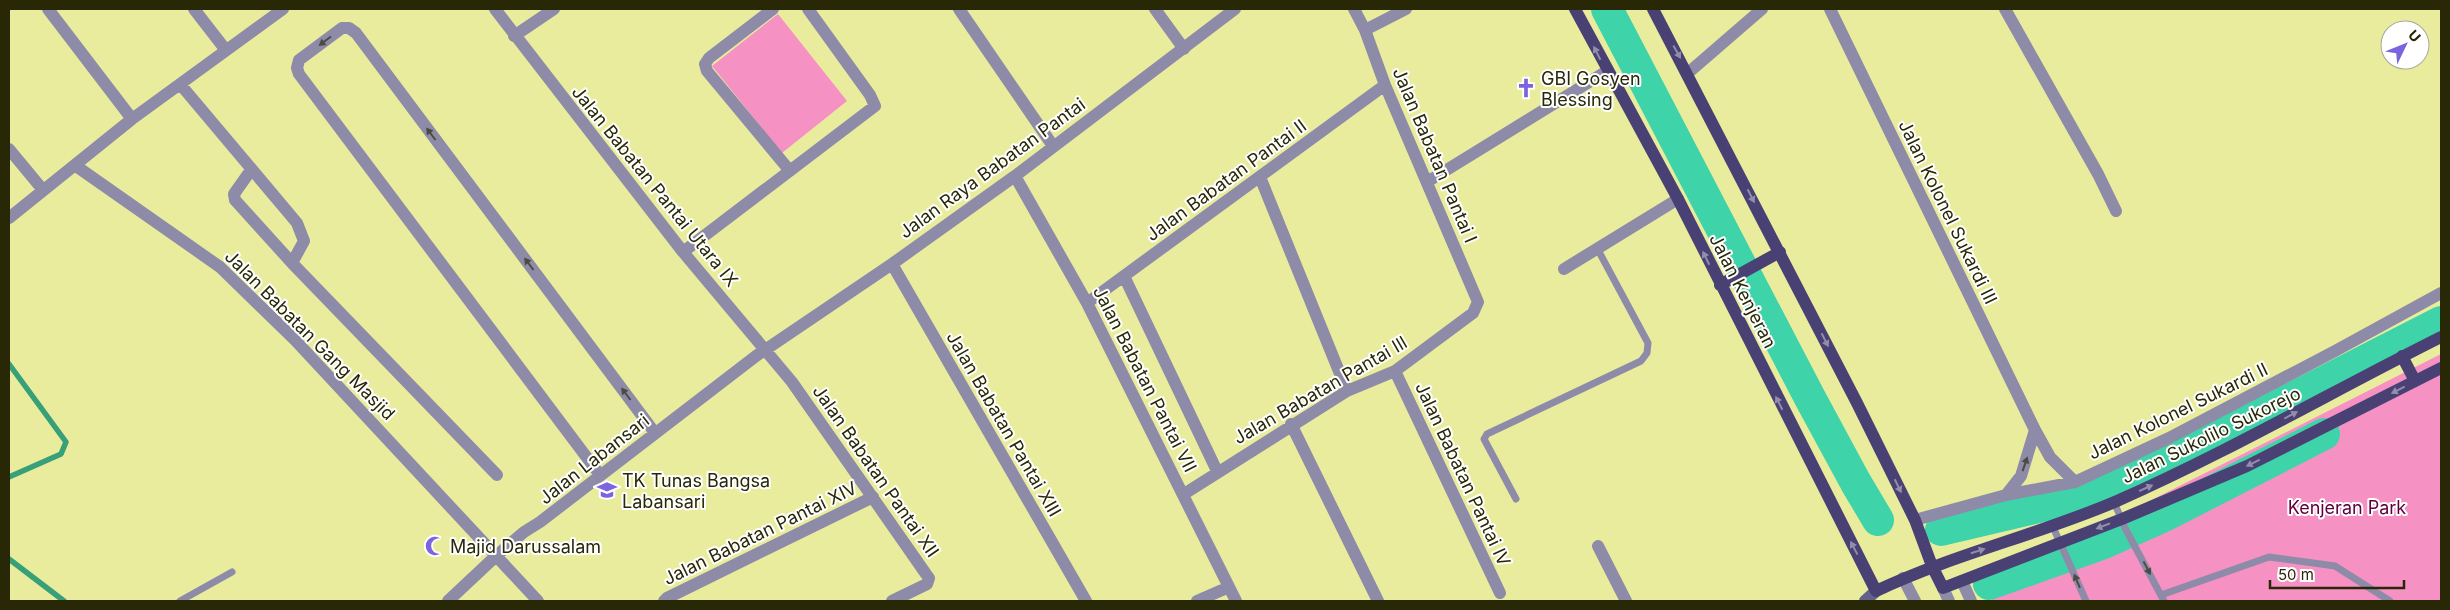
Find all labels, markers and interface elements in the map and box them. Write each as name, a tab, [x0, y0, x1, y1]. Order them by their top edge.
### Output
north arrow	[2380, 20, 2430, 70]
text: U	[2405, 26, 2425, 45]
one-way arrow	[319, 35, 332, 46]
one-way arrow	[1593, 45, 1601, 60]
one-way arrow	[1672, 45, 1681, 58]
street label: Jalan Babatan Pantai I	[1389, 64, 1481, 246]
place label: GBI Gosyen Blessing	[1541, 68, 1641, 110]
church icon: GBI Gosyen Blessing	[1515, 77, 1537, 99]
street label: Jalan Babatan Pantai Utara IX	[568, 82, 742, 290]
street label: Jalan Raya Babatan Pantai	[895, 93, 1089, 243]
street label: Jalan Babatan Pantai II	[1142, 115, 1310, 245]
street label: Jalan Kolonel Sukardi III	[1894, 117, 2002, 307]
one-way arrow	[426, 128, 437, 141]
one-way arrow	[1747, 189, 1755, 203]
street label: Jalan Kenjeran	[1705, 230, 1781, 352]
street label: Jalan Babatan Gang Masjid	[221, 246, 399, 424]
one-way arrow	[1702, 251, 1710, 265]
one-way arrow	[523, 258, 534, 271]
street label: Jalan Babatan Pantai VII	[1089, 283, 1201, 475]
street label: Jalan Babatan Pantai XIII	[942, 328, 1066, 520]
street label: Jalan Babatan Pantai Ill	[1230, 332, 1410, 448]
one-way arrow	[1821, 333, 1829, 348]
street label: Jalan Kolonel Sukardi II	[2085, 358, 2271, 464]
street label: Jalan Babatan Pantai IV	[1411, 379, 1515, 569]
street label: Jalan Babatan Pantai XII	[809, 381, 943, 561]
street label: Jalan Sukolilo Sukorejo	[2118, 382, 2304, 488]
one-way arrow	[2391, 386, 2405, 394]
one-way arrow	[621, 387, 631, 401]
one-way arrow	[1775, 396, 1783, 410]
street label: Jalan Labansari	[535, 410, 653, 508]
one-way arrow	[2284, 411, 2299, 419]
one-way arrow	[2021, 456, 2029, 471]
one-way arrow	[2246, 459, 2260, 467]
place label: TK Tunas Bangsa Labansari	[622, 470, 770, 512]
street label: Jalan Babatan Pantai XIV	[660, 477, 860, 589]
school or university icon: TK Tunas Bangsa Labansari	[596, 479, 618, 501]
one-way arrow	[1894, 479, 1902, 493]
one-way arrow	[2139, 483, 2153, 491]
park label: Kenjeran Park	[2288, 497, 2406, 518]
one-way arrow	[2096, 523, 2110, 531]
mosque icon: Majid Darussalam	[424, 535, 446, 557]
place label: Majid Darussalam	[450, 536, 601, 557]
one-way arrow	[1850, 540, 1858, 555]
one-way arrow	[1971, 547, 1986, 554]
scale bar	[2270, 558, 2404, 590]
one-way arrow	[2143, 561, 2151, 576]
text: 50 m	[2278, 565, 2314, 584]
one-way arrow	[2073, 574, 2081, 588]

